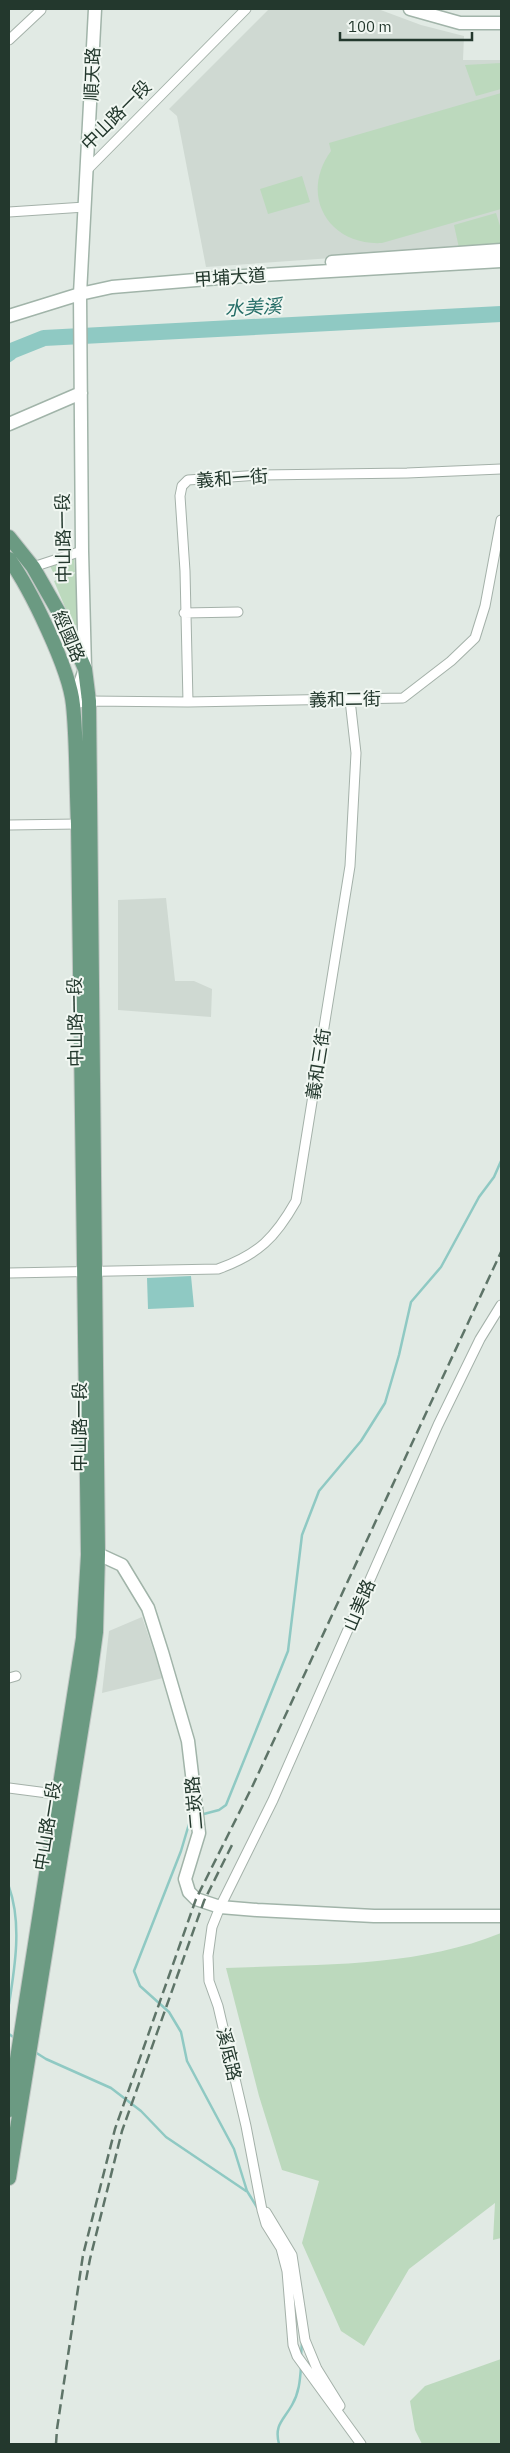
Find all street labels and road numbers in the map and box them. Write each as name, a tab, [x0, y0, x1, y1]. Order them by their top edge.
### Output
street label: 順天路	[80, 47, 104, 101]
street label: 中山路一段	[76, 75, 156, 155]
street label: 甲埔大道	[193, 263, 267, 291]
street label: 義和一街	[195, 464, 269, 492]
street label: 中山路一段	[51, 493, 75, 583]
street label: 經國路	[48, 607, 90, 665]
street label: 義和二街	[309, 687, 381, 711]
street label: 中山路一段	[63, 977, 87, 1067]
street label: 義和三街	[301, 1027, 335, 1101]
street label: 中山路一段	[68, 1382, 91, 1472]
street label: 山美路	[338, 1576, 380, 1634]
street label: 二崁路	[180, 1775, 208, 1831]
street label: 中山路一段	[29, 1780, 65, 1872]
street label: 溪底路	[212, 2025, 246, 2083]

